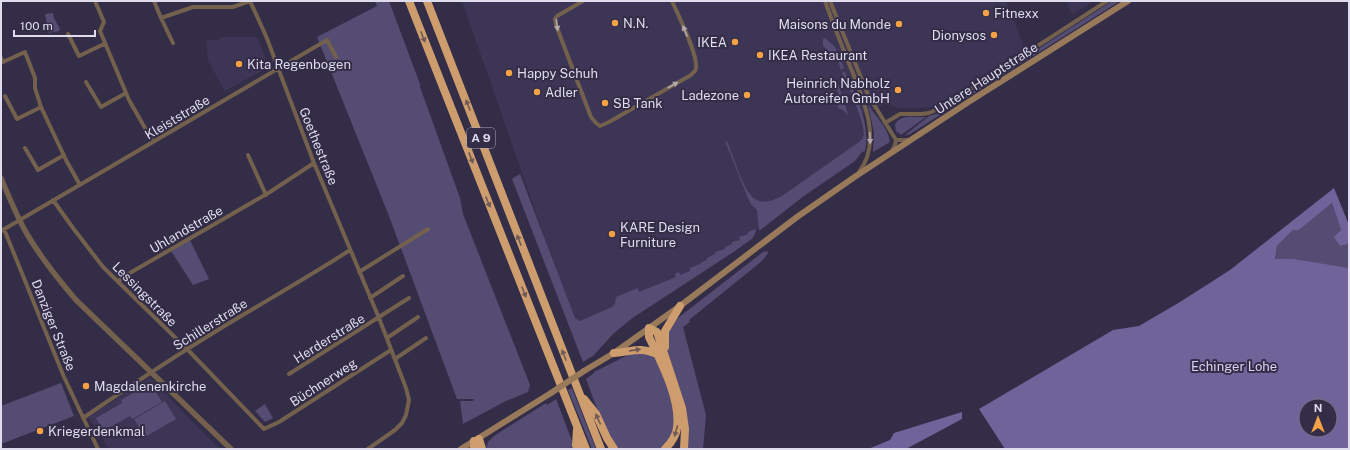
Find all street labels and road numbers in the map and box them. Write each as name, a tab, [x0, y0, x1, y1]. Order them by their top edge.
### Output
street label: Untere Hauptstraße	[932, 40, 1041, 117]
street label: Kleiststraße	[142, 92, 212, 143]
street label: Goethestraße	[296, 105, 341, 187]
road number: A 9	[467, 128, 495, 148]
street label: Uhlandstraße	[147, 203, 225, 256]
street label: Lessingstraße	[109, 259, 180, 330]
street label: Danziger Straße	[28, 277, 79, 373]
street label: Schillerstraße	[170, 296, 250, 353]
street label: Herderstraße	[291, 311, 368, 366]
street label: Büchnerweg	[287, 355, 359, 409]

